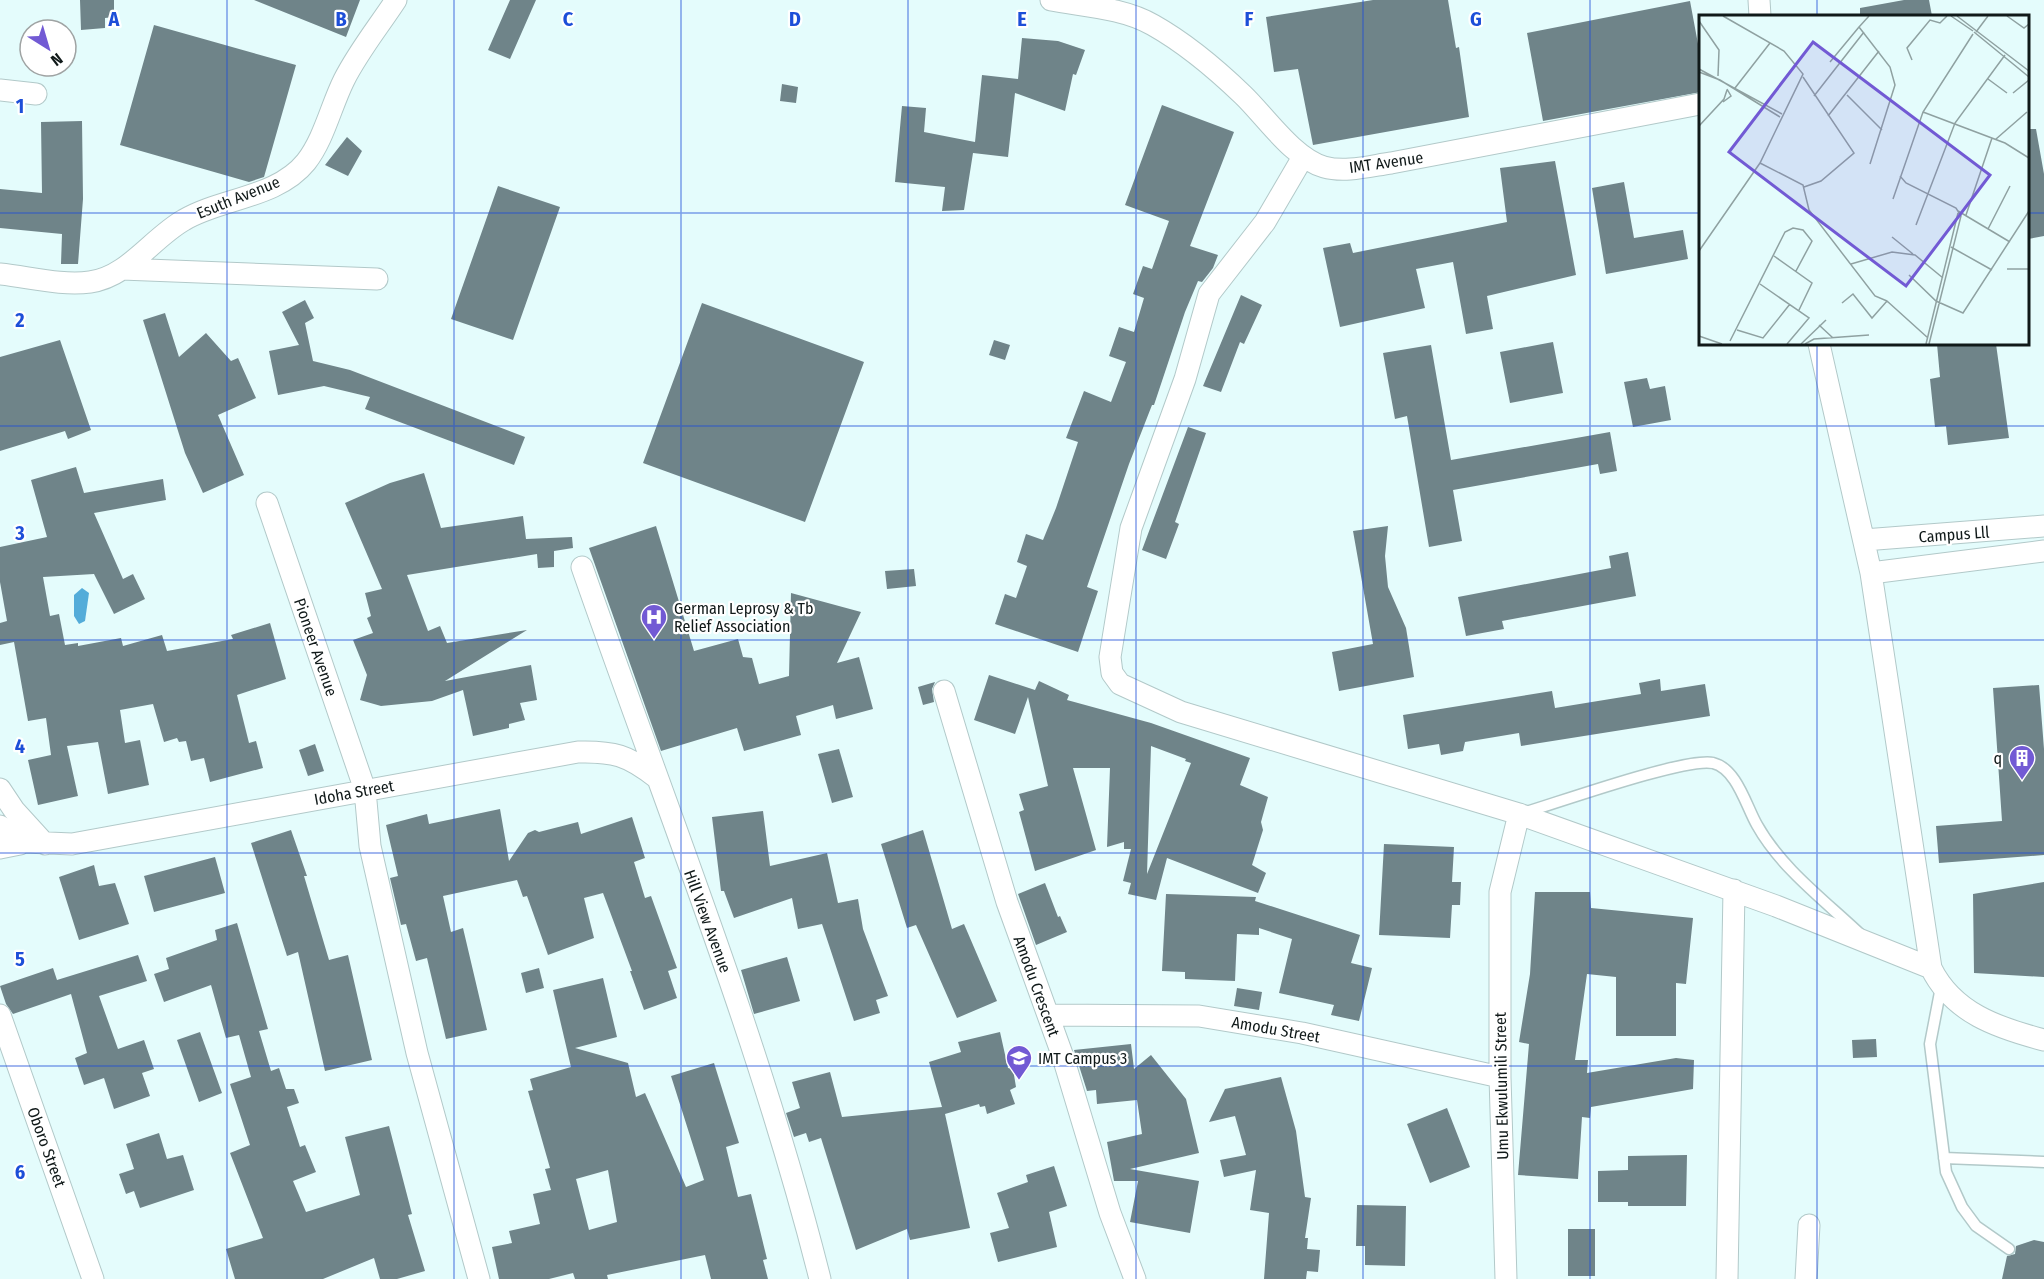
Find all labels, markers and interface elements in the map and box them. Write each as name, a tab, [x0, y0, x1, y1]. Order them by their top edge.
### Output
text: A	[108, 7, 121, 31]
text: B	[335, 7, 347, 31]
text: C	[563, 7, 574, 31]
text: D	[789, 7, 801, 31]
text: E	[1017, 7, 1027, 31]
text: F	[1245, 7, 1254, 31]
text: G	[1470, 7, 1482, 31]
inset map	[1699, 15, 2029, 345]
north arrow	[18, 18, 78, 78]
text: N	[47, 49, 66, 70]
text: 1	[16, 94, 24, 118]
street label: IMT Avenue	[1348, 148, 1424, 177]
street label: Esuth Avenue	[194, 172, 283, 223]
text: 2	[14, 308, 25, 332]
text: 3	[14, 521, 25, 545]
street label: Campus Lll	[1918, 523, 1990, 546]
street label: Pioneer Avenue	[290, 596, 341, 699]
place label: German Leprosy & Tb Relief Association	[674, 599, 814, 636]
hospital icon: German Leprosy & Tb Relief Association	[639, 602, 669, 640]
text: 4	[15, 734, 25, 758]
building icon: q	[2007, 743, 2037, 781]
place label: q	[1993, 749, 2002, 768]
street label: Idoha Street	[313, 776, 396, 809]
street label: Hill View Avenue	[680, 867, 735, 975]
street label: Amodu Crescent	[1010, 933, 1064, 1040]
text: 5	[15, 947, 25, 971]
street label: Umu Ekwulumili Street	[1491, 1011, 1512, 1160]
street label: Amodu Street	[1230, 1012, 1322, 1047]
school or university icon: IMT Campus 3	[1004, 1043, 1034, 1081]
place label: IMT Campus 3	[1038, 1049, 1127, 1068]
street label: Oboro Street	[23, 1105, 70, 1190]
text: 6	[15, 1160, 25, 1184]

